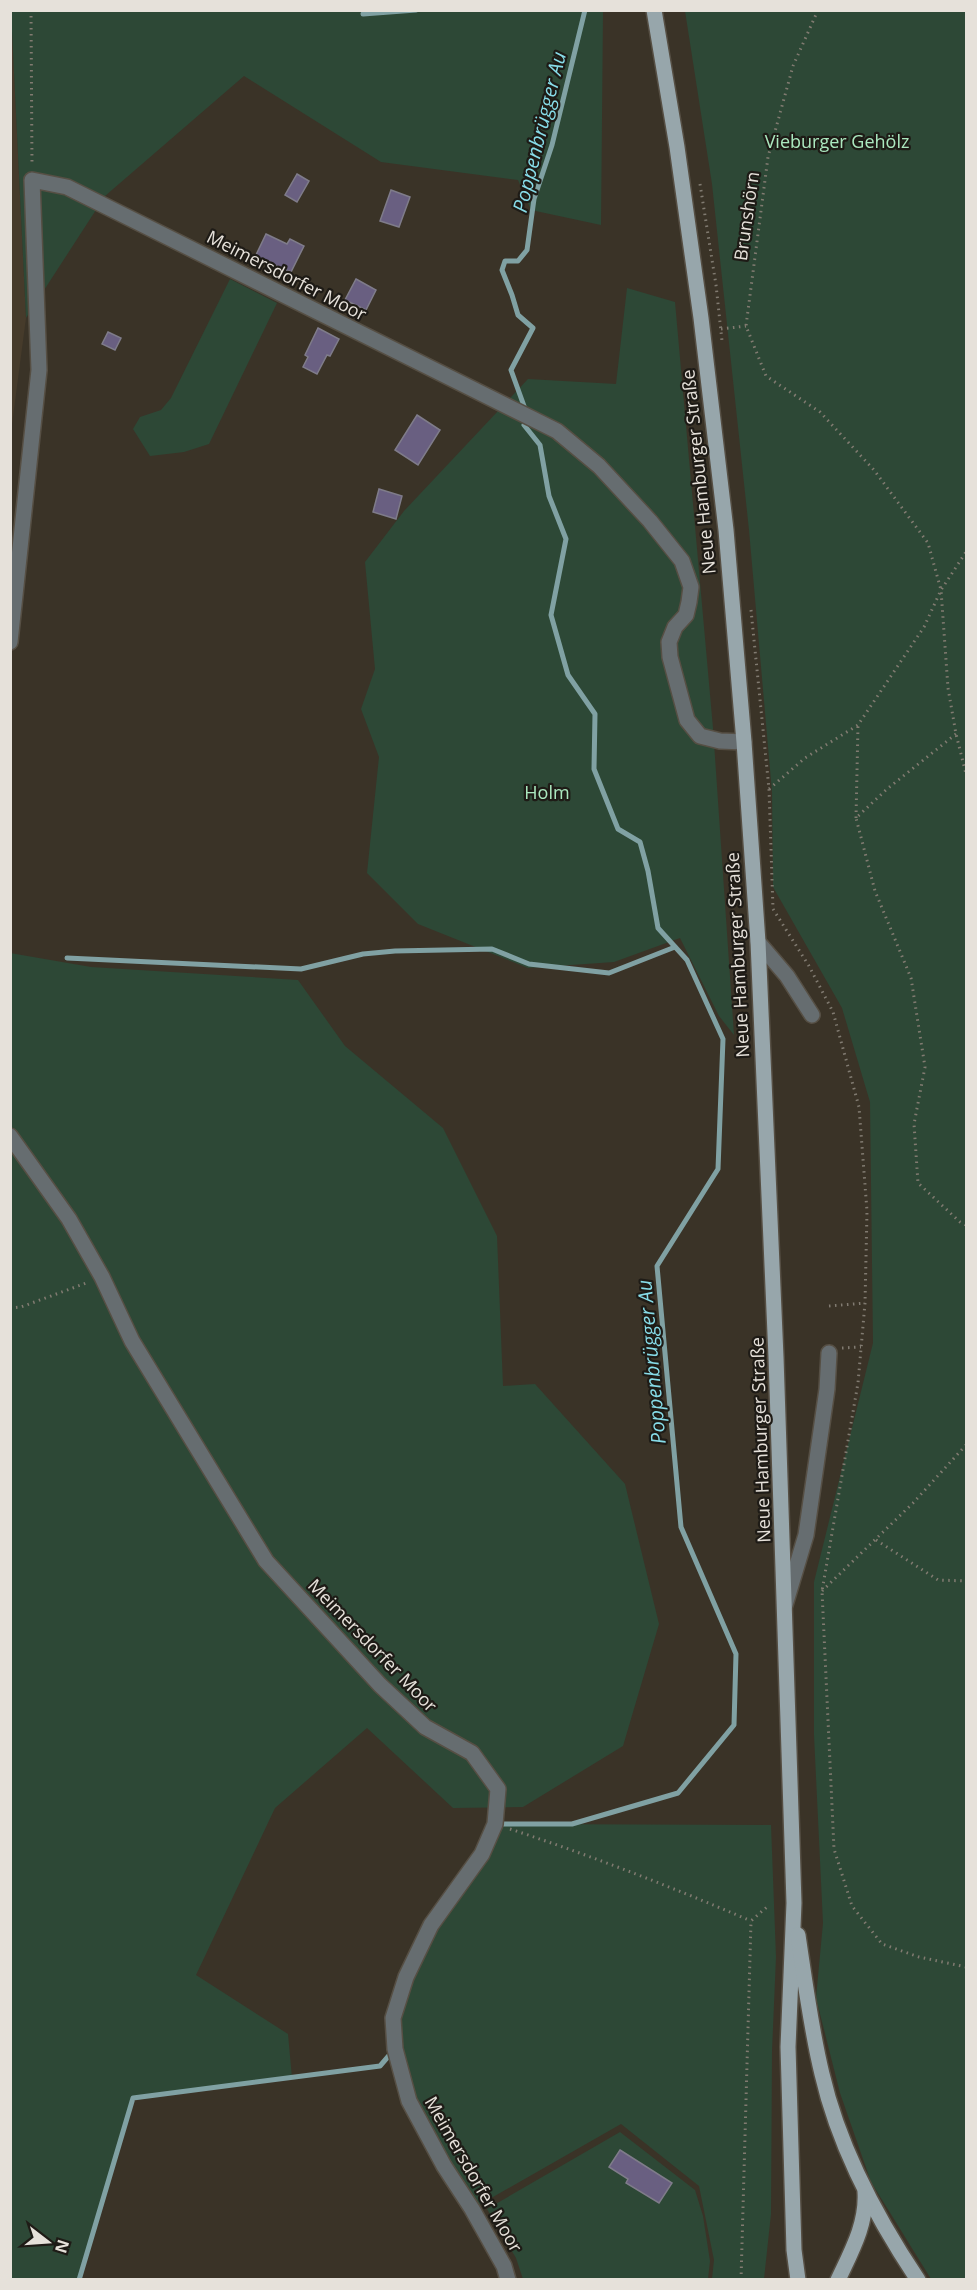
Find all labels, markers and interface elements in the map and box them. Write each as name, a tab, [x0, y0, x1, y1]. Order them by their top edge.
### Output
water label: Poppenbrügger Au	[506, 49, 572, 215]
park label: Vieburger Gehölz	[765, 129, 909, 153]
street label: Brunshörn	[728, 170, 764, 262]
street label: Meimersdorfer Moor	[203, 224, 371, 326]
street label: Neue Hamburger Straße	[675, 368, 721, 576]
park label: Holm	[524, 780, 570, 804]
street label: Neue Hamburger Straße	[720, 852, 754, 1058]
water label: Poppenbrügger Au	[630, 1279, 672, 1445]
street label: Neue Hamburger Straße	[744, 1337, 776, 1543]
street label: Meimersdorfer Moor	[303, 1573, 443, 1717]
street label: Meimersdorfer Moor	[420, 2092, 529, 2257]
north arrow	[18, 2212, 78, 2272]
text: N	[50, 2237, 75, 2256]

